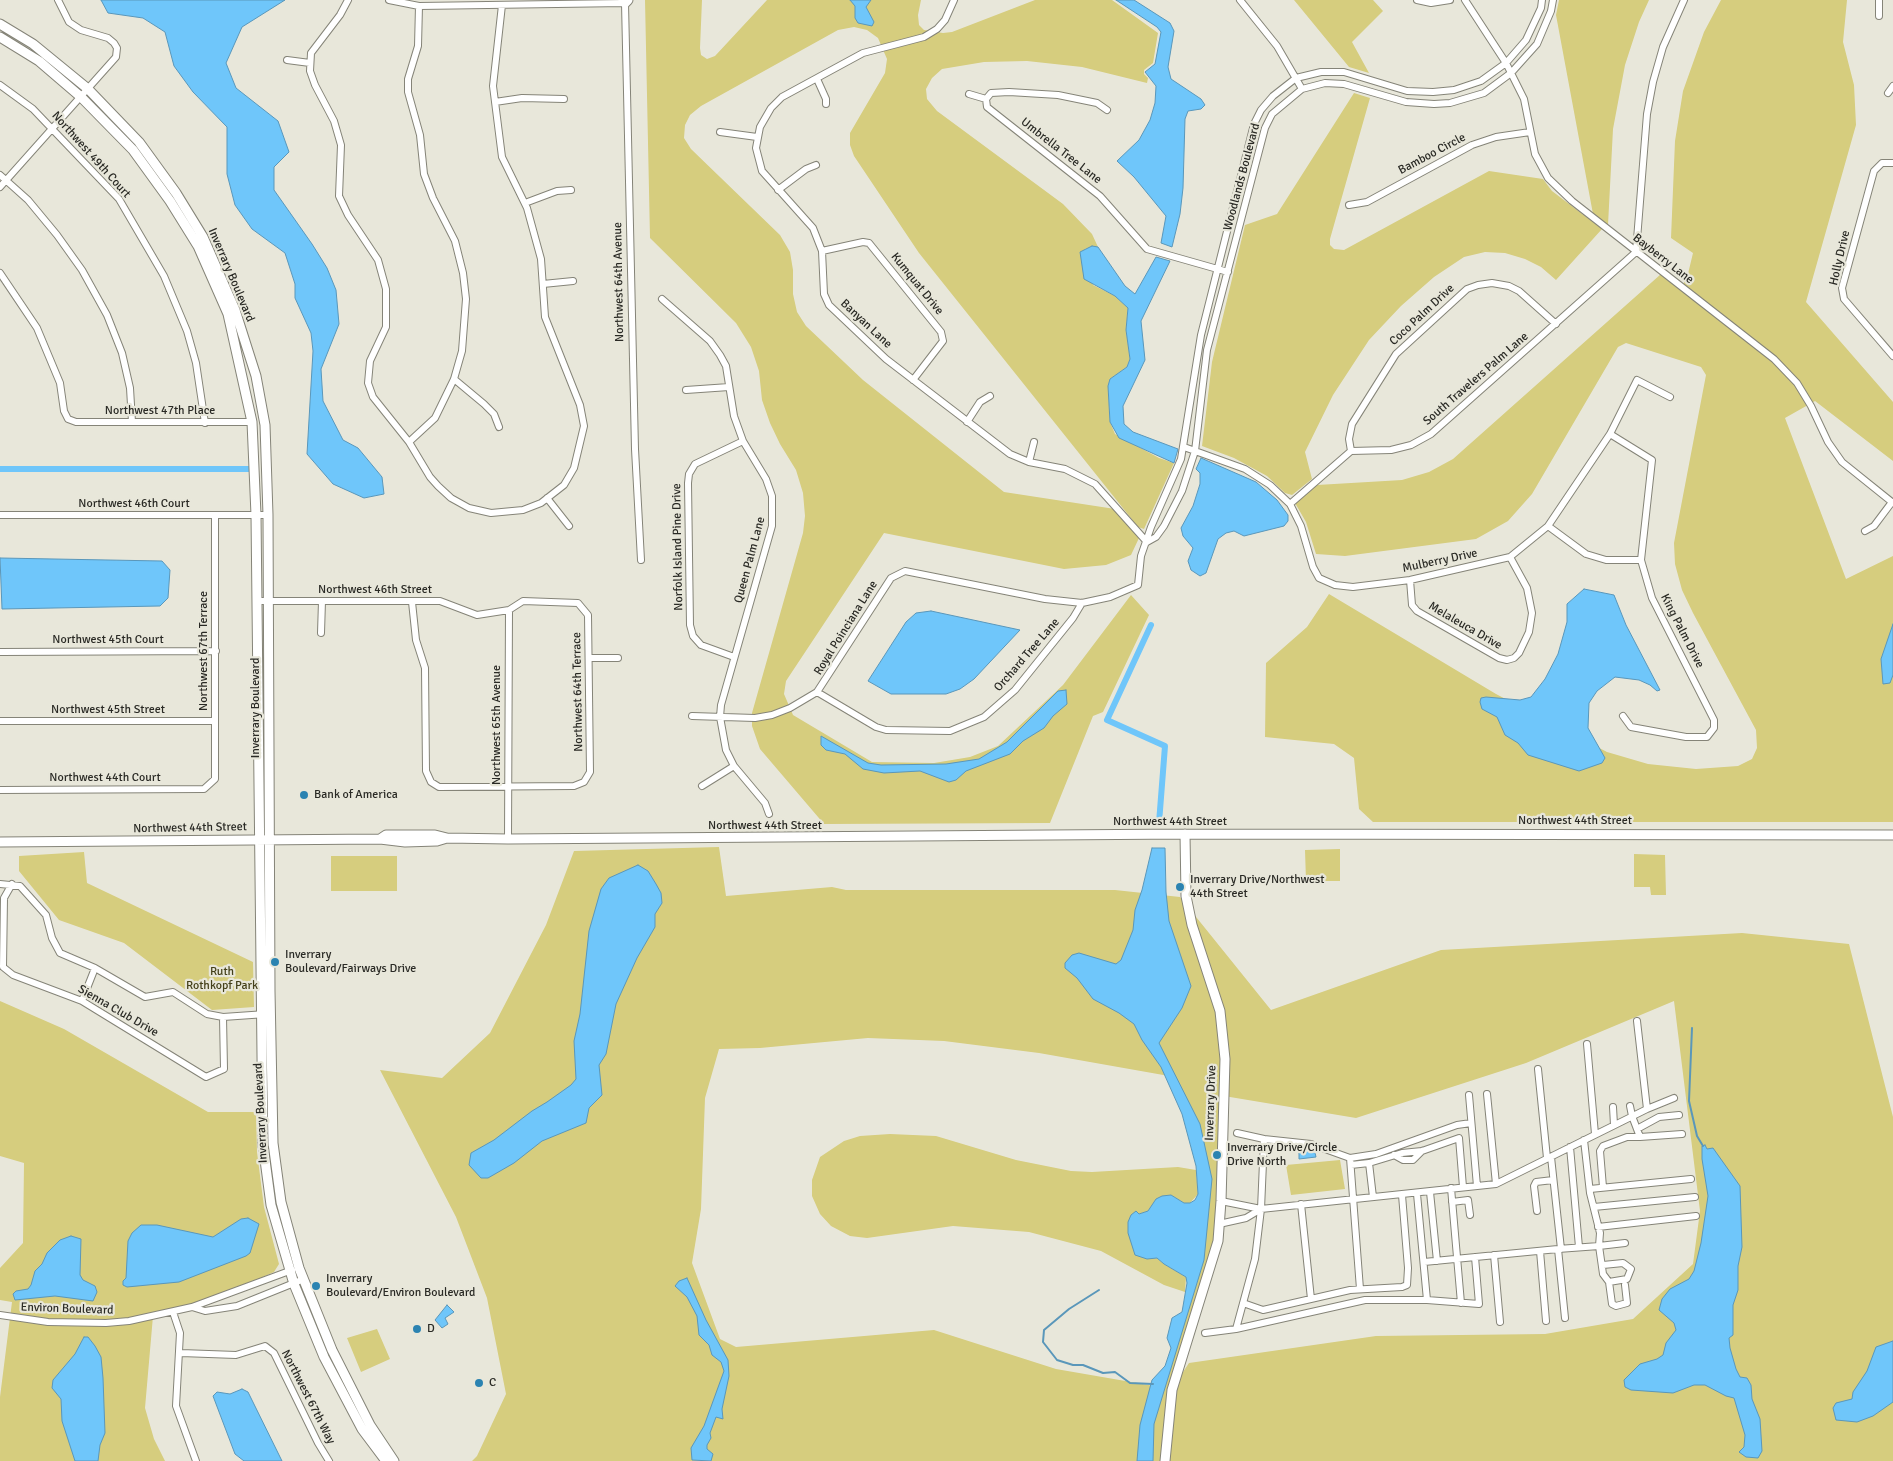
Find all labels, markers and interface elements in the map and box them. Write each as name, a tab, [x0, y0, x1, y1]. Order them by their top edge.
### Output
street label: Northwest 49th Court	[48, 109, 134, 201]
street label: Umbrella Tree Lane	[1018, 115, 1104, 187]
street label: Woodlands Boulevard	[1221, 122, 1263, 232]
street label: Bamboo Circle	[1396, 130, 1468, 178]
street label: Northwest 64th Avenue	[611, 222, 627, 342]
street label: Inverrary Boulevard	[205, 226, 257, 324]
street label: Holly Drive	[1827, 229, 1853, 287]
street label: Bayberry Lane	[1630, 231, 1696, 287]
street label: Kumquat Drive	[888, 250, 946, 318]
street label: Coco Palm Drive	[1387, 281, 1457, 349]
street label: Banyan Lane	[837, 296, 895, 352]
street label: South Travelers Palm Lane	[1421, 329, 1531, 429]
street label: Northwest 47th Place	[105, 404, 215, 418]
street label: Norfolk Island Pine Drive	[670, 483, 686, 611]
street label: Northwest 46th Court	[78, 497, 190, 511]
street label: Queen Palm Lane	[732, 515, 768, 605]
street label: Mulberry Drive	[1401, 546, 1479, 576]
street label: Royal Poinciana Lane	[811, 578, 881, 678]
street label: Northwest 46th Street	[318, 583, 432, 597]
street label: Northwest 67th Terrace	[197, 591, 211, 711]
street label: King Palm Drive	[1657, 592, 1707, 670]
street label: Melaleuca Drive	[1426, 599, 1504, 653]
street label: Orchard Tree Lane	[991, 615, 1063, 695]
street label: Northwest 64th Terrace	[570, 632, 586, 752]
street label: Northwest 45th Court	[52, 633, 164, 647]
street label: Inverrary Boulevard	[249, 658, 263, 758]
street label: Northwest 65th Avenue	[490, 665, 504, 785]
street label: Northwest 45th Street	[51, 703, 165, 717]
street label: Northwest 44th Court	[49, 771, 161, 785]
place label: Bank of America	[314, 788, 398, 802]
marker: Bank of America	[298, 789, 310, 801]
street label: Northwest 44th Street	[1518, 814, 1632, 828]
street label: Northwest 44th Street	[1113, 815, 1227, 829]
street label: Northwest 44th Street	[708, 819, 822, 833]
street label: Northwest 44th Street	[133, 820, 247, 836]
place label: Inverrary Drive/Northwest 44th Street	[1190, 873, 1324, 901]
marker: Inverrary Drive/Northwest 44th Street	[1174, 881, 1186, 893]
place label: Inverrary Boulevard/Fairways Drive	[285, 948, 416, 976]
marker: Inverrary Boulevard/Fairways Drive	[269, 956, 281, 968]
park label: Ruth Rothkopf Park	[186, 965, 258, 993]
street label: Sienna Club Drive	[75, 982, 161, 1040]
street label: Inverrary Boulevard	[251, 1062, 271, 1164]
street label: Inverrary Drive	[1202, 1065, 1220, 1141]
place label: Inverrary Drive/Circle Drive North	[1227, 1141, 1337, 1169]
marker: Inverrary Drive/Circle Drive North	[1211, 1149, 1223, 1161]
place label: Inverrary Boulevard/Environ Boulevard	[326, 1272, 475, 1300]
marker: Inverrary Boulevard/Environ Boulevard	[310, 1280, 322, 1292]
street label: Environ Boulevard	[20, 1300, 114, 1318]
place label: D	[427, 1322, 435, 1336]
marker: D	[411, 1323, 423, 1335]
street label: Northwest 67th Way	[278, 1347, 338, 1447]
place label: C	[489, 1376, 496, 1390]
marker: C	[473, 1377, 485, 1389]

